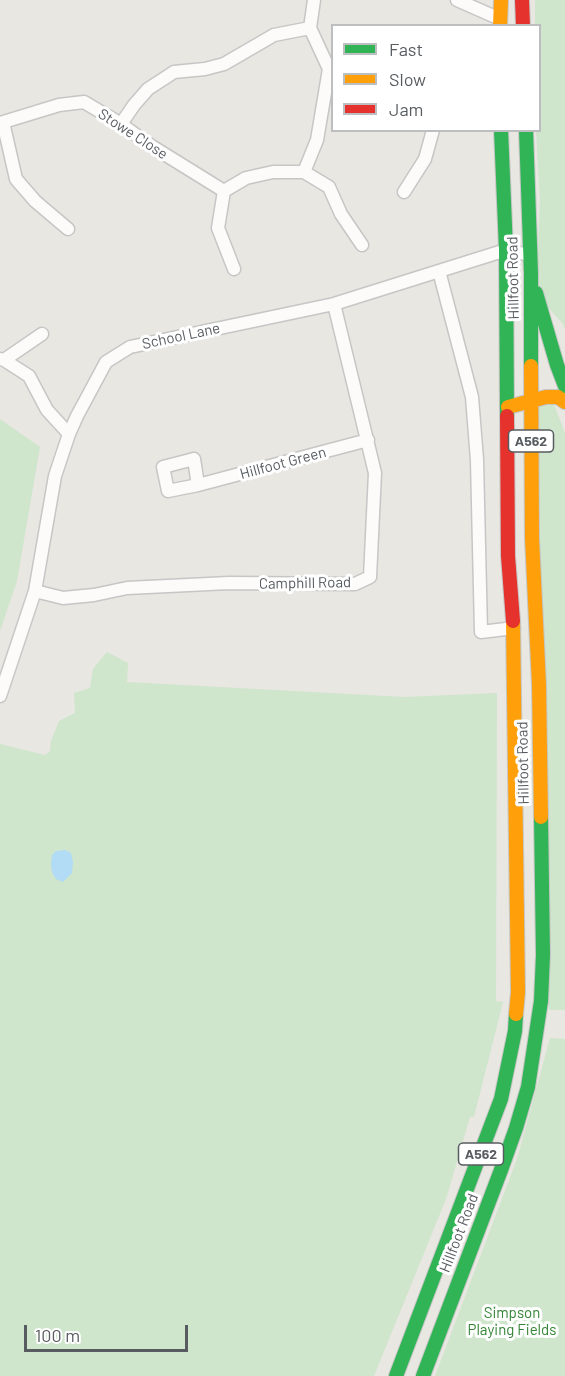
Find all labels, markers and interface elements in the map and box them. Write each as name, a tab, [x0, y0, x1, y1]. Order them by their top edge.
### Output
legend	[331, 24, 541, 132]
text: Fast	[389, 38, 423, 60]
text: Slow	[389, 68, 426, 90]
text: Jam	[389, 98, 423, 120]
street label: Stowe Close	[95, 105, 171, 163]
street label: Hillfoot Road	[503, 236, 523, 320]
street label: School Lane	[140, 319, 222, 353]
road number: A562	[508, 430, 554, 452]
street label: Hillfoot Green	[238, 443, 328, 483]
street label: Camphill Road	[259, 573, 351, 593]
street label: Hillfoot Road	[513, 721, 533, 805]
road number: A562	[458, 1143, 504, 1165]
street label: Hillfoot Road	[436, 1191, 482, 1275]
park label: Simpson Playing Fields	[468, 1304, 556, 1339]
scale bar	[27, 1313, 190, 1351]
text: 100 m	[35, 1324, 80, 1346]

